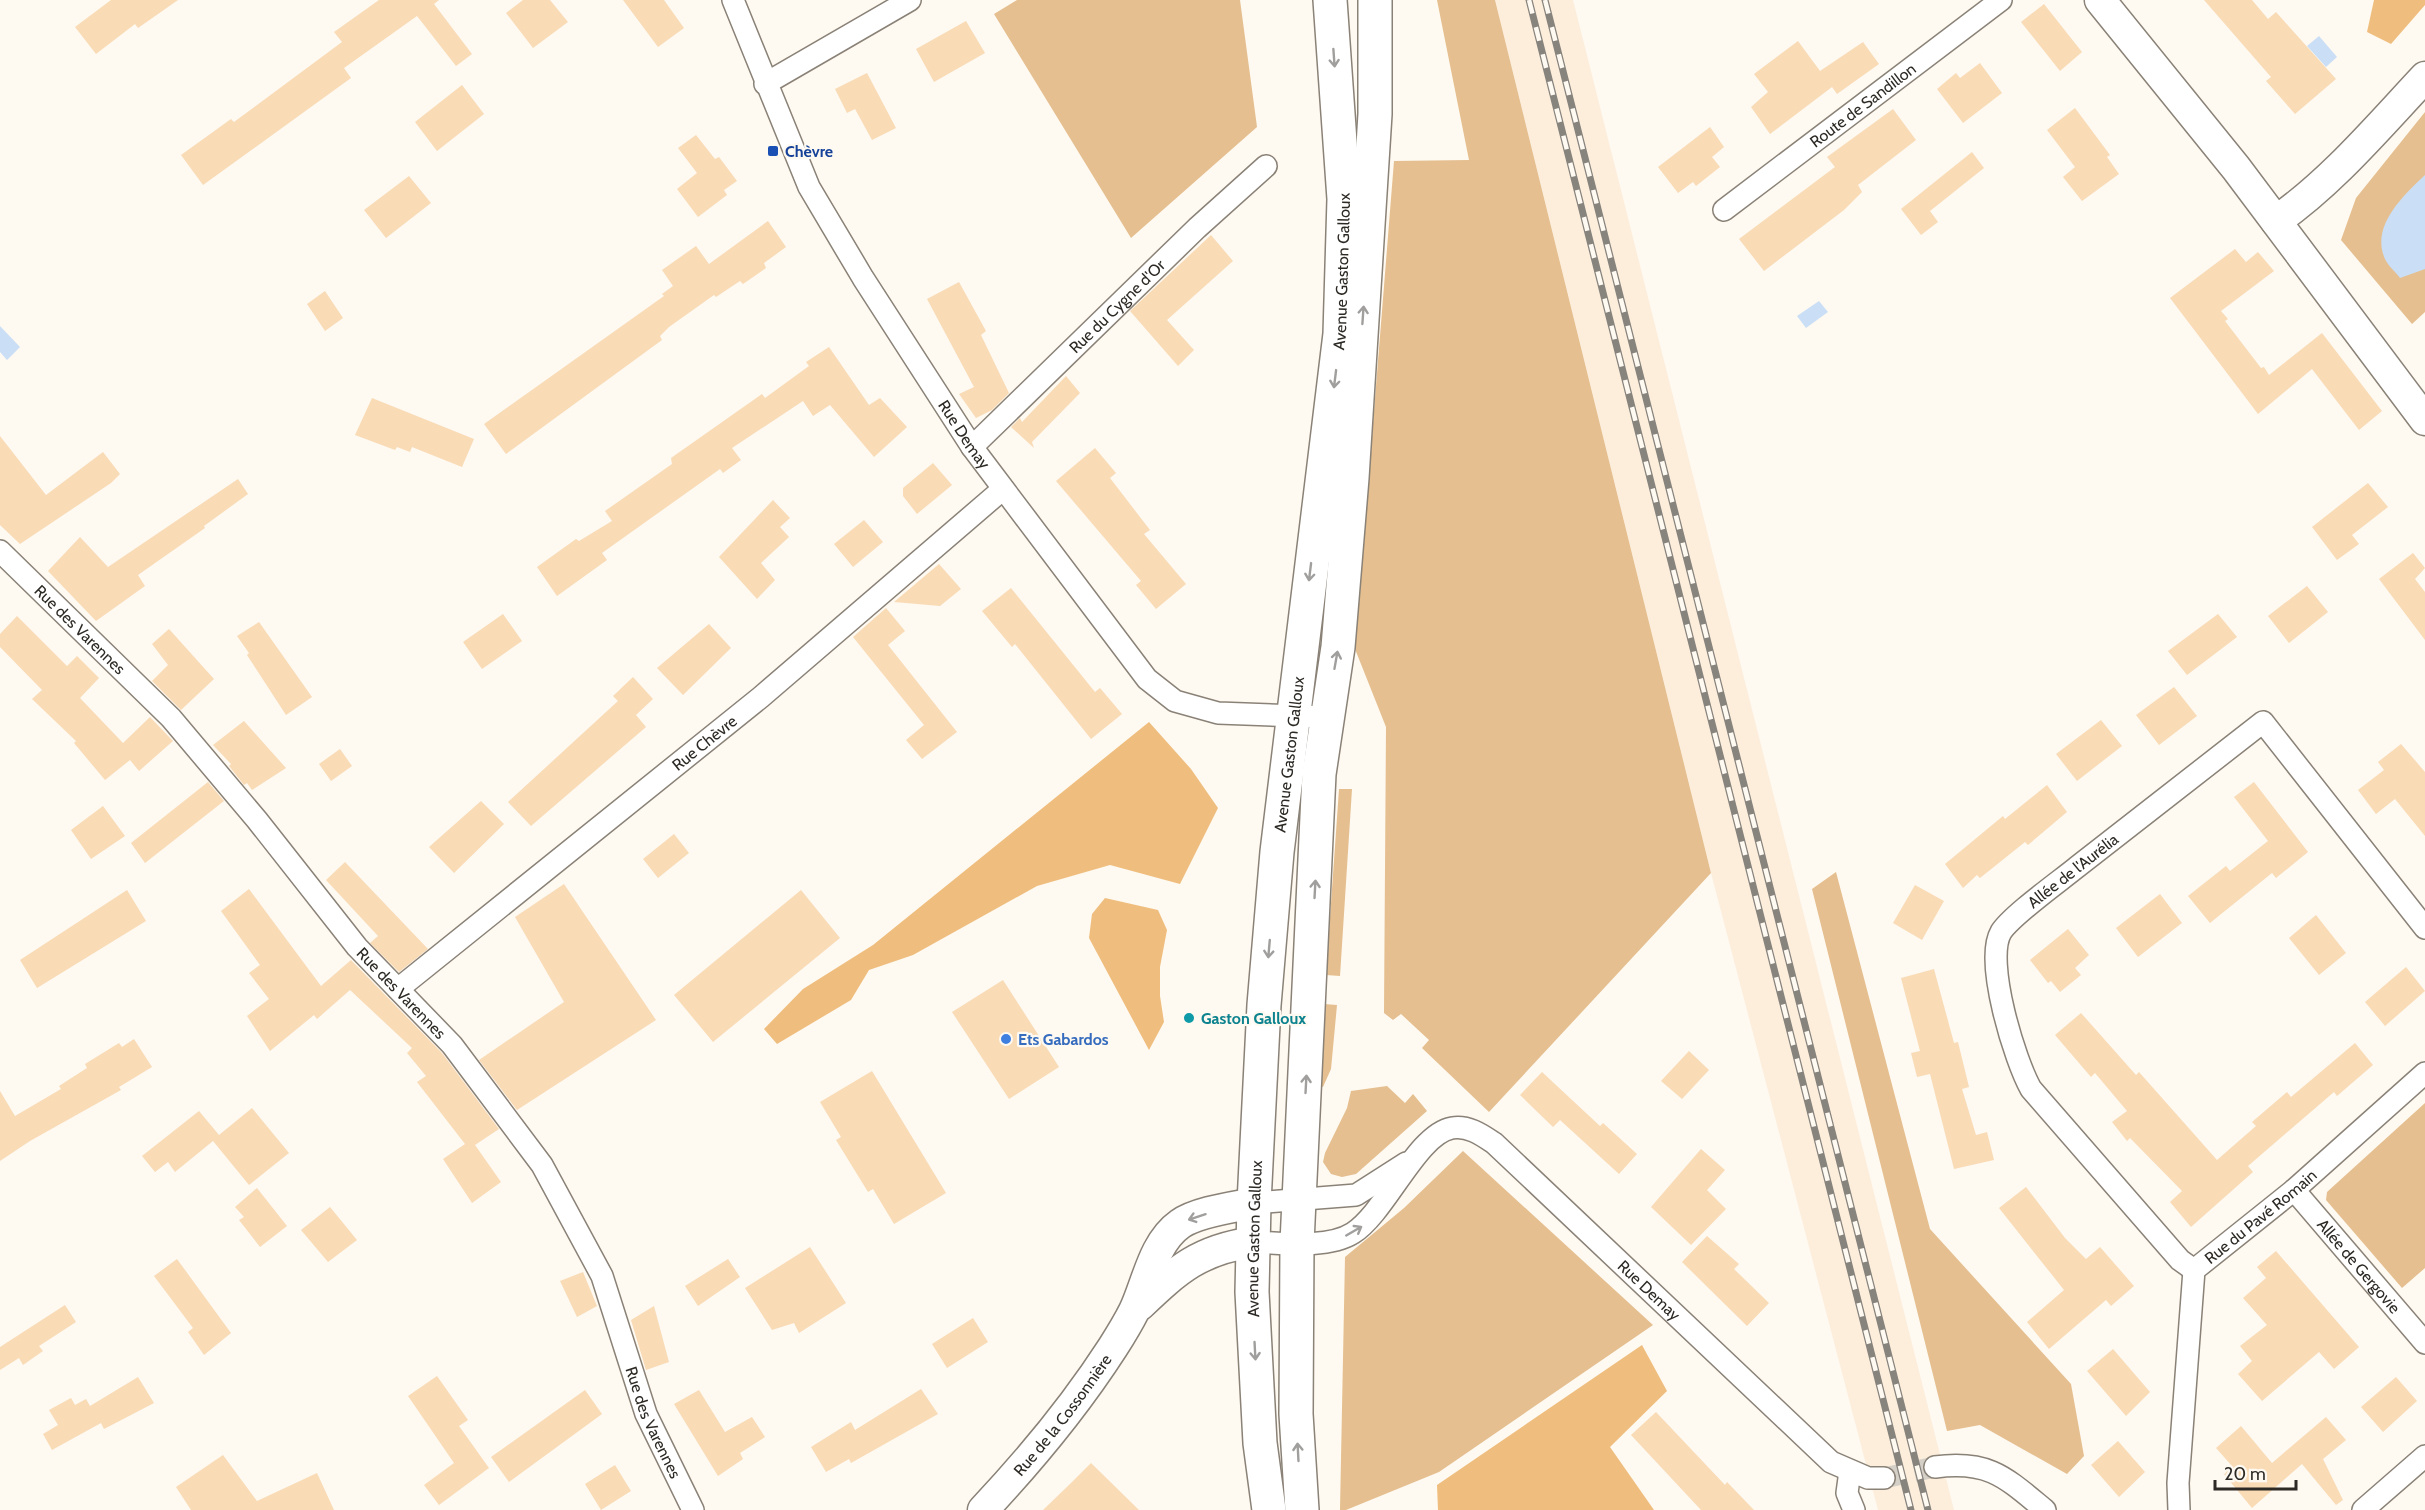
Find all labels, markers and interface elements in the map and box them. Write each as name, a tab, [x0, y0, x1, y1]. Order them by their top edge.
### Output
one-way arrow	[1329, 48, 1340, 68]
street label: Route de Sandillon	[1806, 59, 1920, 151]
place label: Chèvre	[785, 142, 833, 161]
marker: Chèvre	[766, 144, 780, 158]
street label: Avenue Gaston Galloux	[1329, 192, 1354, 351]
street label: Rue du Cygne d'Or	[1065, 255, 1170, 357]
one-way arrow	[1358, 305, 1369, 325]
one-way arrow	[1329, 368, 1340, 388]
street label: Rue Demay	[934, 397, 994, 473]
one-way arrow	[1305, 562, 1316, 582]
street label: Rue des Varennes	[30, 581, 129, 678]
one-way arrow	[1331, 650, 1342, 670]
street label: Avenue Gaston Galloux	[1270, 675, 1308, 833]
street label: Rue Chèvre	[668, 711, 741, 775]
street label: Allée de l'Aurélia	[2024, 829, 2122, 912]
one-way arrow	[1310, 880, 1321, 900]
one-way arrow	[1263, 939, 1274, 959]
street label: Rue des Varennes	[353, 944, 450, 1043]
place label: Gaston Galloux	[1201, 1009, 1306, 1028]
marker: Gaston Galloux	[1182, 1011, 1196, 1025]
place label: Ets Gabardos	[1018, 1030, 1109, 1049]
marker: Ets Gabardos	[999, 1032, 1013, 1046]
one-way arrow	[1300, 1075, 1311, 1095]
street label: Avenue Gaston Galloux	[1243, 1160, 1266, 1318]
street label: Rue du Pavé Romain	[2201, 1165, 2321, 1268]
one-way arrow	[1188, 1213, 1207, 1224]
street label: Allée de Gergovie	[2313, 1215, 2404, 1317]
one-way arrow	[1345, 1225, 1362, 1237]
street label: Rue Demay	[1614, 1256, 1684, 1324]
one-way arrow	[1250, 1340, 1261, 1360]
street label: Rue de la Cossonnière	[1010, 1351, 1116, 1480]
street label: Rue des Varennes	[621, 1364, 685, 1482]
one-way arrow	[1292, 1442, 1303, 1462]
scale bar	[2215, 1453, 2296, 1491]
text: 20 m	[2224, 1463, 2266, 1485]

